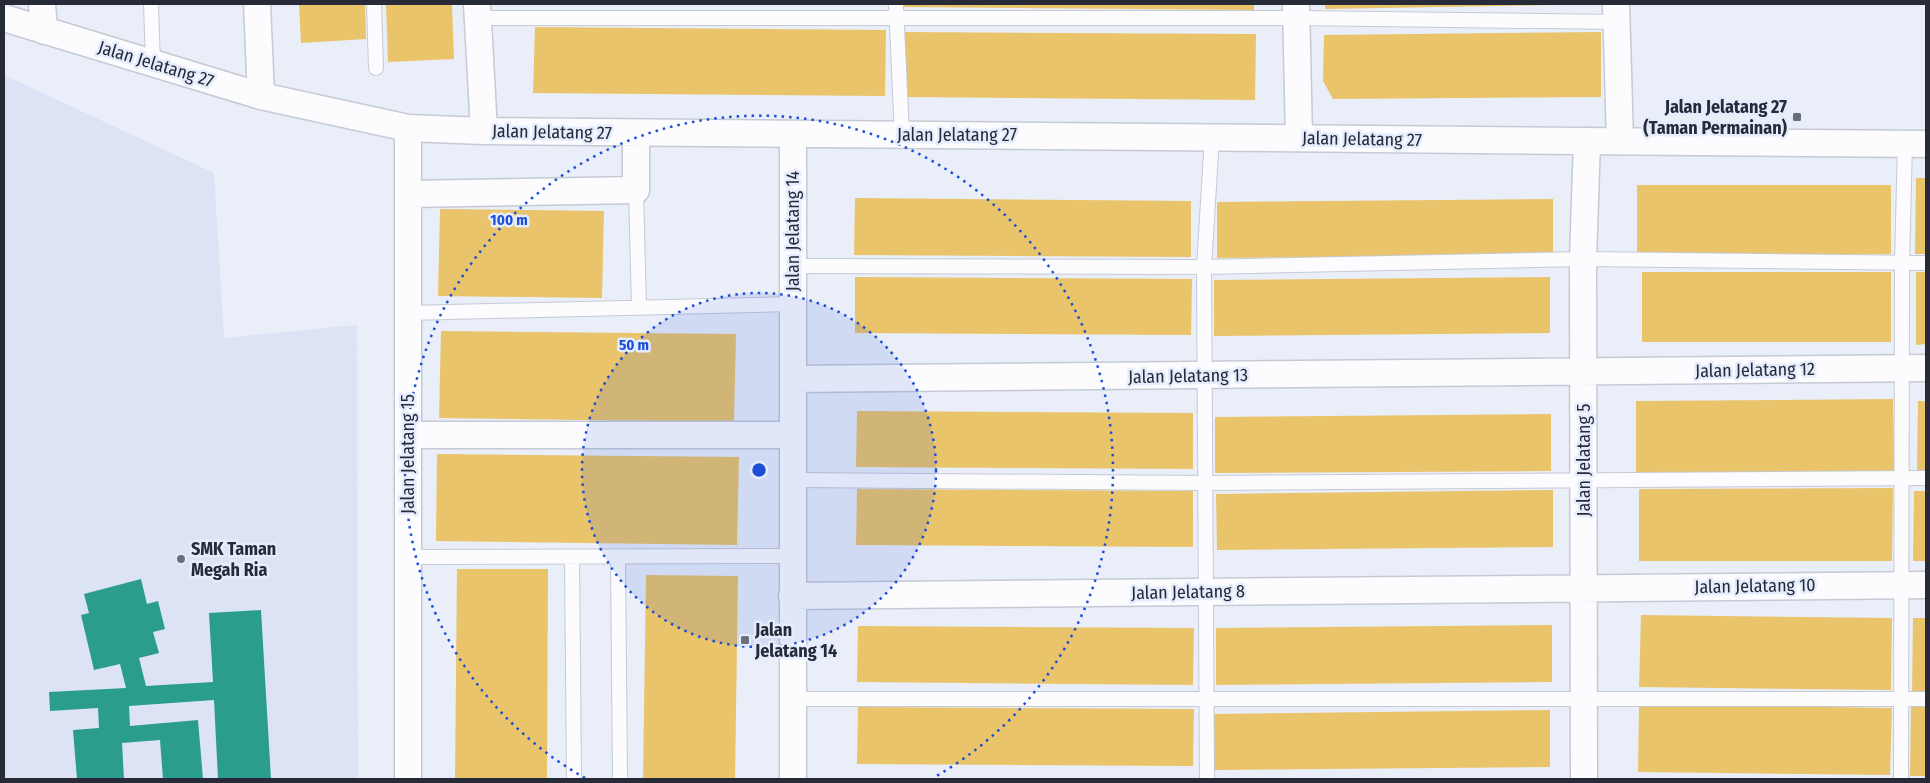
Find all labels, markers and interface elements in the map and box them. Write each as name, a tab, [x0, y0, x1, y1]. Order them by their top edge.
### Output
street label: Jalan Jelatang 27	[95, 36, 217, 92]
place label: Jalan Jelatang 27 (Taman Permainan)	[1643, 96, 1788, 139]
marker: Jalan Jelatang 27 (Taman Permainan)	[1791, 111, 1803, 123]
street label: Jalan Jelatang 27	[492, 120, 612, 144]
street label: Jalan Jelatang 27	[897, 124, 1017, 146]
street label: Jalan Jelatang 27	[1302, 127, 1422, 151]
street label: Jalan Jelatang 14	[782, 170, 804, 291]
text: 100 m	[490, 211, 528, 229]
text: 50 m	[619, 336, 649, 354]
street label: Jalan Jelatang 12	[1695, 358, 1815, 382]
street label: Jalan Jelatang 13	[1128, 364, 1248, 388]
street label: Jalan Jelatang 15	[397, 394, 419, 514]
street label: Jalan Jelatang 5	[1573, 403, 1595, 517]
centre of rings	[750, 461, 768, 479]
place label: SMK Taman Megah Ria	[191, 538, 276, 581]
marker: SMK Taman Megah Ria	[175, 553, 187, 565]
street label: Jalan Jelatang 10	[1694, 574, 1816, 598]
street label: Jalan Jelatang 8	[1131, 580, 1245, 604]
place label: Jalan Jelatang 14	[754, 619, 837, 662]
marker: Jalan Jelatang 14	[739, 634, 751, 646]

